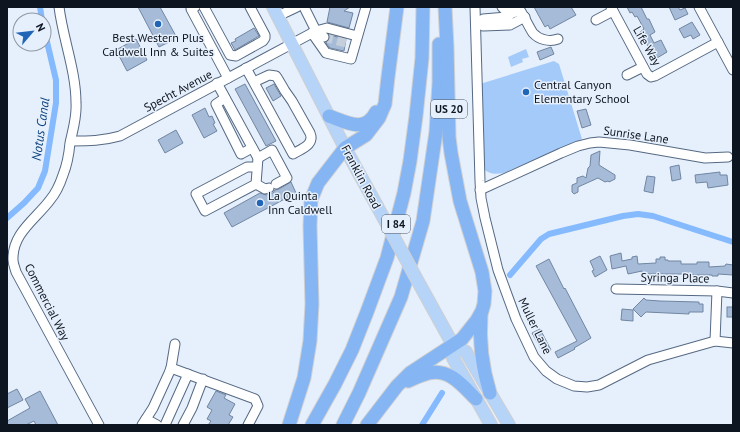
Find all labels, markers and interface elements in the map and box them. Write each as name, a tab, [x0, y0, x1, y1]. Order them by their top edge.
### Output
north arrow	[12, 12, 52, 52]
marker: Best Western Plus Caldwell Inn & Suites	[153, 19, 163, 29]
text: N	[33, 21, 49, 34]
street label: Life Way	[630, 23, 665, 69]
place label: Best Western Plus Caldwell Inn & Suites	[102, 30, 214, 59]
street label: Specht Avenue	[141, 66, 214, 115]
place label: Central Canyon Elementary School	[534, 77, 630, 106]
marker: Central Canyon Elementary School	[521, 87, 531, 97]
water label: Notus Canal	[28, 96, 53, 162]
road number: US 20	[431, 100, 467, 118]
street label: Sunrise Lane	[603, 123, 670, 146]
street label: Franklin Road	[338, 142, 385, 211]
place label: La Quinta Inn Caldwell	[268, 188, 333, 217]
marker: La Quinta Inn Caldwell	[255, 198, 265, 208]
road number: I 84	[382, 215, 410, 233]
street label: Commercial Way	[22, 261, 74, 343]
street label: Syringa Place	[640, 269, 710, 286]
street label: Muller Lane	[515, 295, 556, 356]

